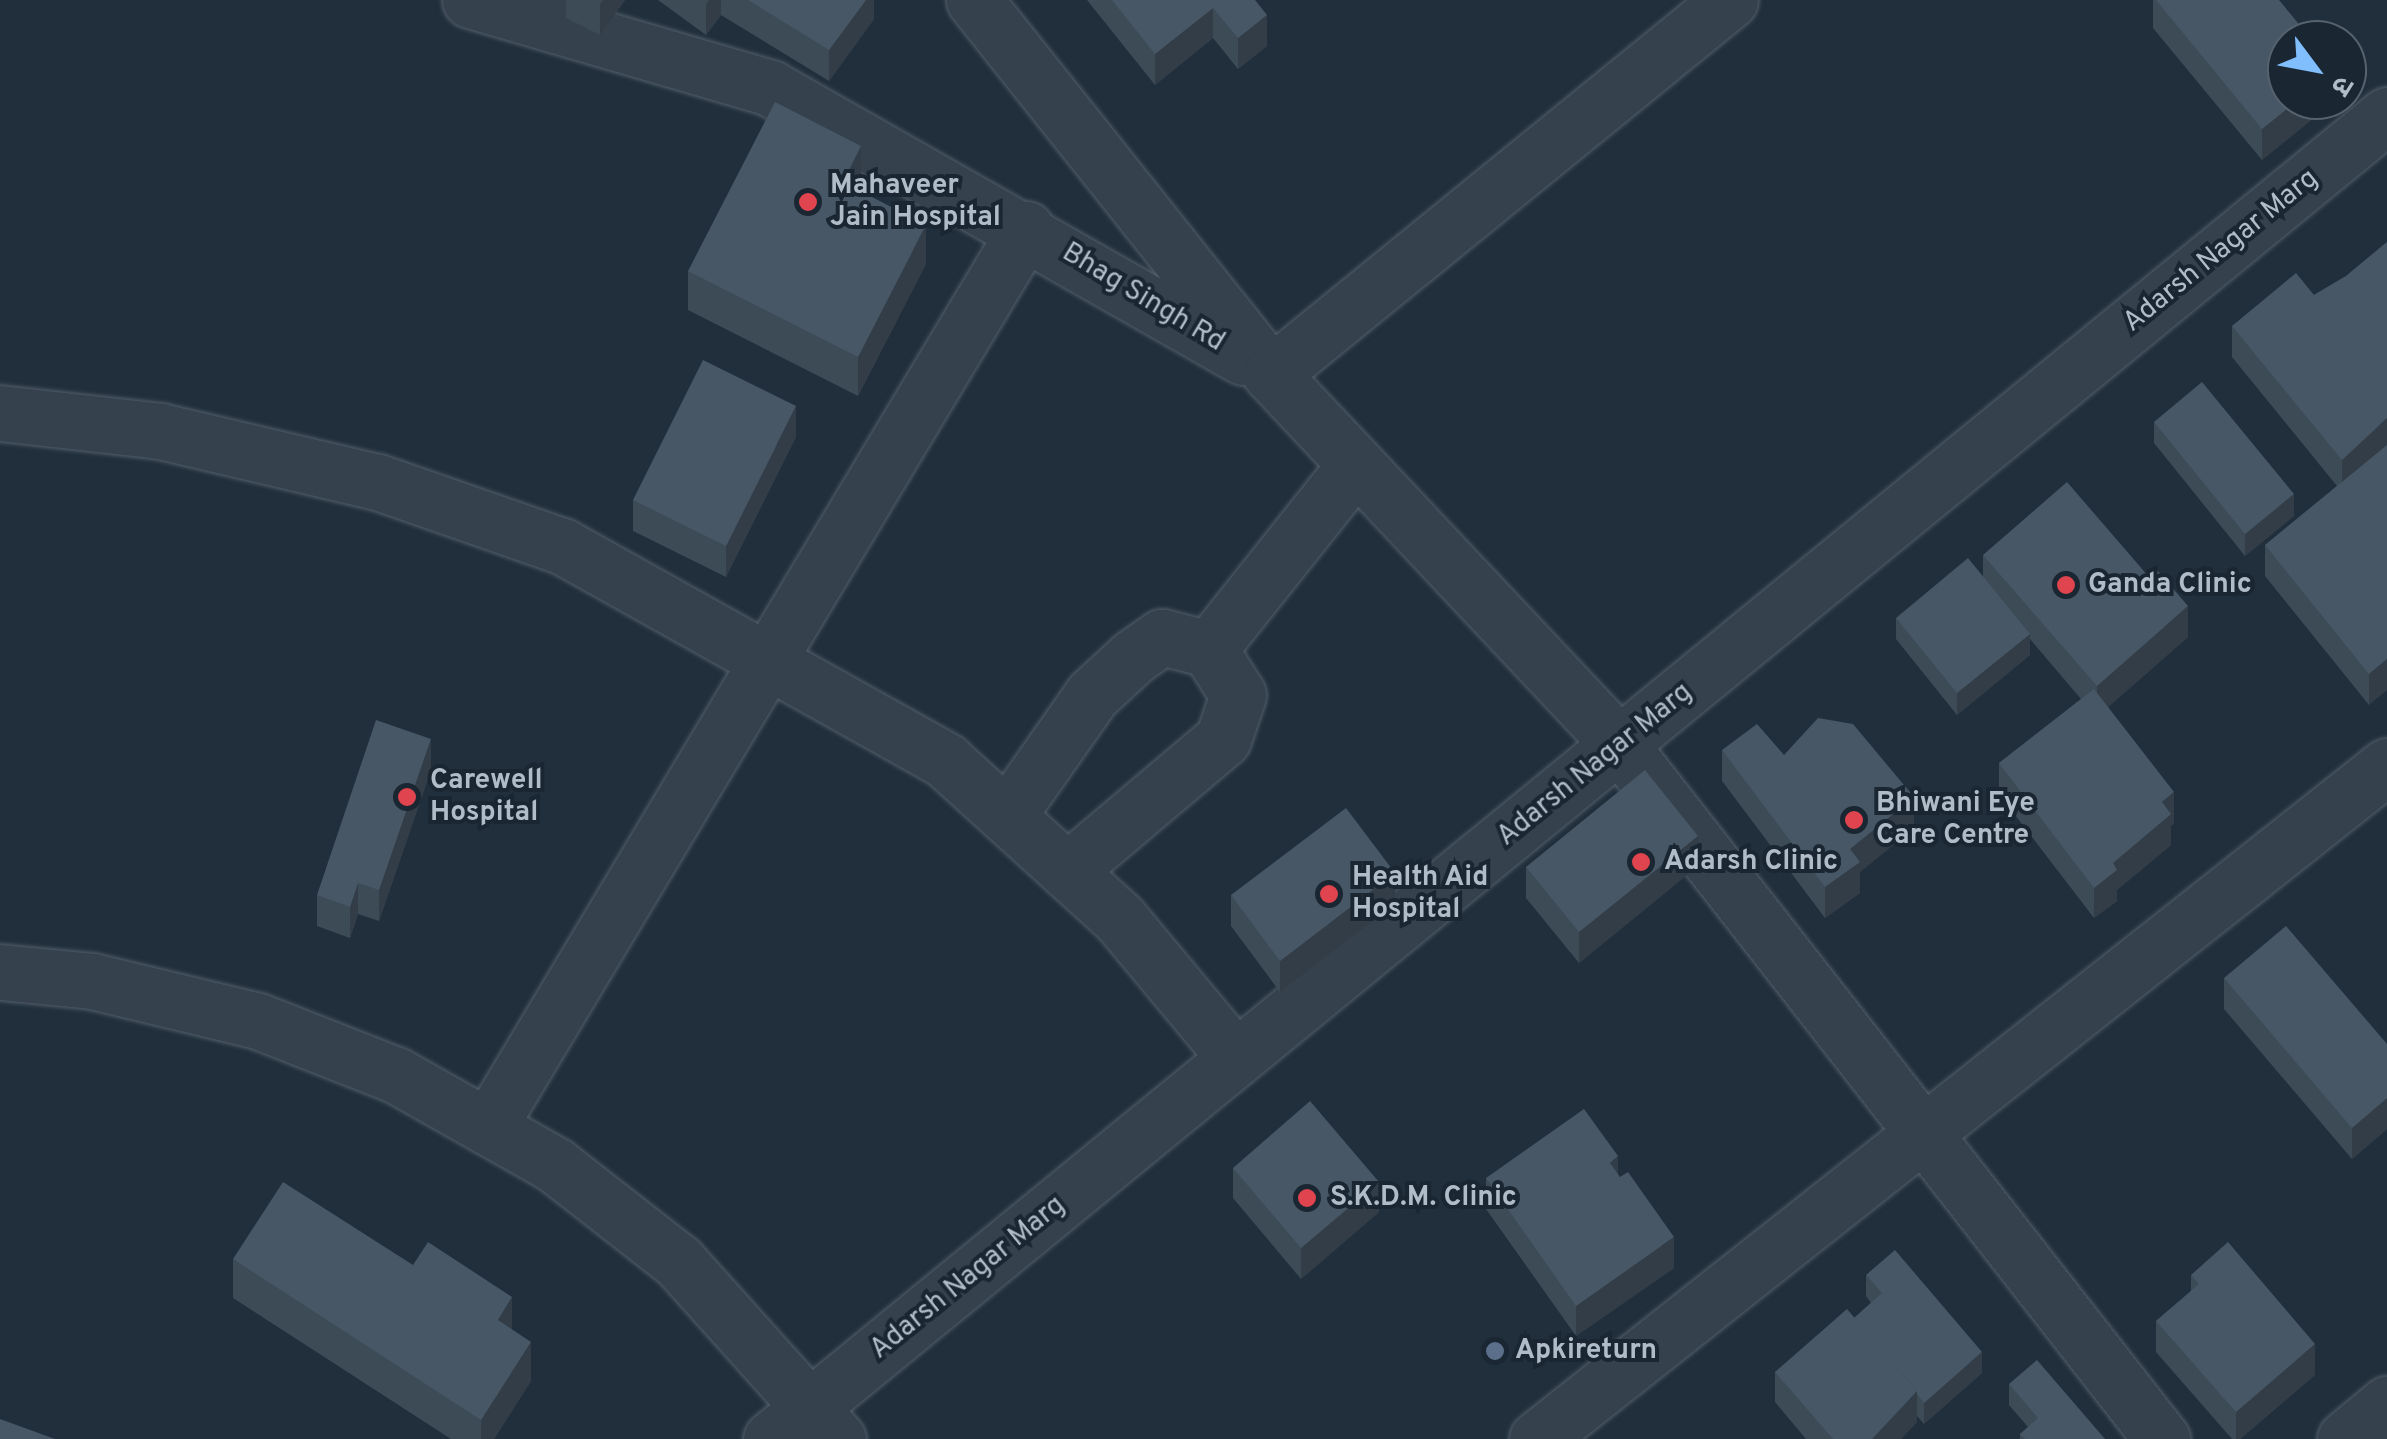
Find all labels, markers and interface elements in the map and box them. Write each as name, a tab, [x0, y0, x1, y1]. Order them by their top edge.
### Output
north arrow	[2267, 20, 2367, 120]
text: उ	[2321, 68, 2360, 101]
street label: Adarsh Nagar Marg	[2117, 162, 2325, 340]
place label: Mahaveer Jain Hospital	[830, 169, 1001, 235]
marker: Mahaveer Jain Hospital	[795, 189, 821, 215]
street label: Bhag Singh Rd	[1056, 236, 1230, 360]
place label: Ganda Clinic	[2088, 568, 2252, 602]
marker: Ganda Clinic	[2053, 572, 2079, 598]
street label: Adarsh Nagar Marg	[1491, 676, 1699, 854]
place label: Carewell Hospital	[430, 764, 543, 830]
marker: Carewell Hospital	[394, 784, 420, 810]
place label: Bhiwani Eye Care Centre	[1876, 787, 2035, 853]
marker: Bhiwani Eye Care Centre	[1841, 807, 1867, 833]
place label: Adarsh Clinic	[1664, 845, 1838, 879]
marker: Adarsh Clinic	[1628, 849, 1654, 875]
place label: Health Aid Hospital	[1352, 861, 1490, 927]
marker: Health Aid Hospital	[1316, 881, 1342, 907]
place label: S.K.D.M. Clinic	[1330, 1181, 1517, 1215]
marker: S.K.D.M. Clinic	[1294, 1185, 1320, 1211]
street label: Adarsh Nagar Marg	[864, 1189, 1072, 1367]
place label: Apkireturn	[1515, 1334, 1657, 1368]
marker: Apkireturn	[1484, 1340, 1506, 1362]

